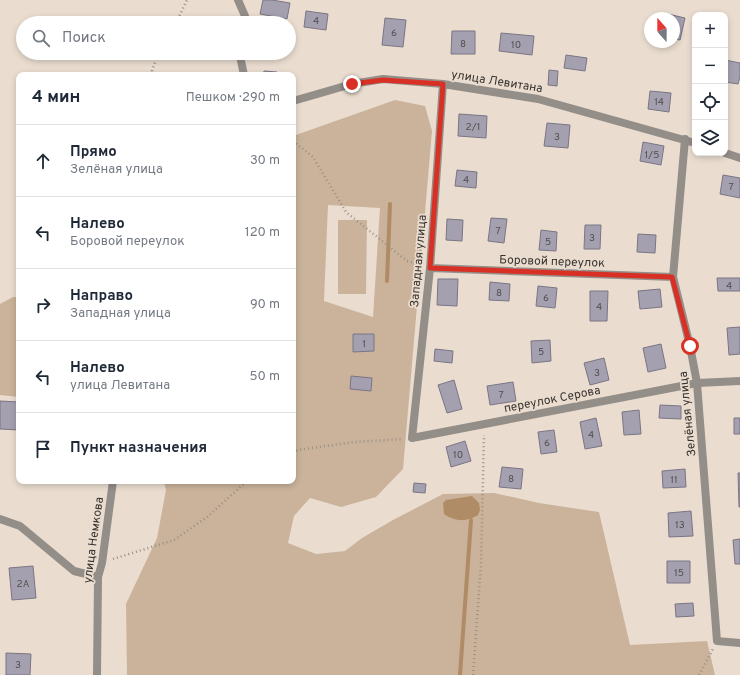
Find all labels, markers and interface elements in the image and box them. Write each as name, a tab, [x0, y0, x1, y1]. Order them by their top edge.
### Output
north arrow	[644, 12, 680, 48]
map controls	[692, 12, 728, 156]
button: +	[692, 12, 728, 48]
house number: 4	[313, 15, 319, 28]
search box	[16, 16, 296, 60]
icon: search	[30, 27, 52, 49]
house number: 6	[391, 27, 397, 40]
text: Поиск	[62, 29, 106, 48]
house number: 8	[460, 38, 466, 51]
house number: 10	[511, 39, 521, 52]
button: −	[692, 48, 728, 84]
street label: улица Левитана	[450, 67, 544, 97]
route end	[343, 75, 361, 93]
button: locate	[692, 84, 728, 120]
text: 4 мин	[32, 87, 80, 109]
text: Пешком · 290 m	[186, 90, 280, 106]
house number: 14	[654, 96, 664, 109]
button: layers	[692, 120, 728, 156]
house number: 2/1	[466, 121, 480, 134]
house number: 3	[554, 131, 560, 144]
text: Прямо	[70, 143, 117, 162]
house number: 1/5	[645, 149, 659, 162]
icon: ahead	[32, 150, 54, 172]
text: 30 m	[250, 153, 280, 169]
text: Зелёная улица	[70, 162, 163, 178]
house number: 4	[463, 174, 469, 187]
house number: 7	[728, 181, 734, 194]
street label: Западная улица	[407, 214, 431, 308]
text: Налево	[70, 215, 125, 234]
icon: left	[32, 222, 54, 244]
text: 120 m	[245, 225, 280, 241]
house number: 7	[495, 225, 501, 238]
house number: 3	[589, 232, 595, 245]
text: Боровой переулок	[70, 234, 185, 250]
house number: 5	[545, 236, 551, 249]
street label: Боровой переулок	[499, 252, 605, 272]
house number: 4	[726, 280, 732, 293]
text: Направо	[70, 287, 133, 306]
house number: 8	[496, 287, 502, 300]
house number: 6	[543, 292, 549, 305]
icon: right	[32, 294, 54, 316]
text: 90 m	[250, 297, 280, 313]
house number: 4	[596, 301, 602, 314]
text: Западная улица	[70, 306, 171, 322]
route start	[681, 337, 699, 355]
house number: 1	[362, 338, 366, 351]
house number: 5	[538, 346, 544, 359]
text: Налево	[70, 359, 125, 378]
icon: left	[32, 366, 54, 388]
house number: 3	[594, 367, 600, 380]
text: 50 m	[250, 369, 280, 385]
street label: Зелёная улица	[676, 370, 700, 457]
text: улица Левитана	[70, 378, 170, 394]
street label: переулок Серова	[503, 383, 602, 417]
house number: 7	[498, 389, 504, 402]
house number: 4	[588, 429, 594, 442]
house number: 6	[544, 437, 550, 450]
icon: arrive	[32, 438, 54, 460]
text: Пункт назначения	[70, 439, 207, 458]
house number: 10	[453, 449, 463, 462]
house number: 8	[508, 473, 514, 486]
house number: 11	[670, 474, 678, 487]
street label: улица Немкова	[80, 496, 108, 584]
house number: 13	[675, 519, 685, 532]
house number: 15	[674, 567, 684, 580]
house number: 2А	[17, 578, 30, 591]
house number: 3	[15, 659, 21, 672]

